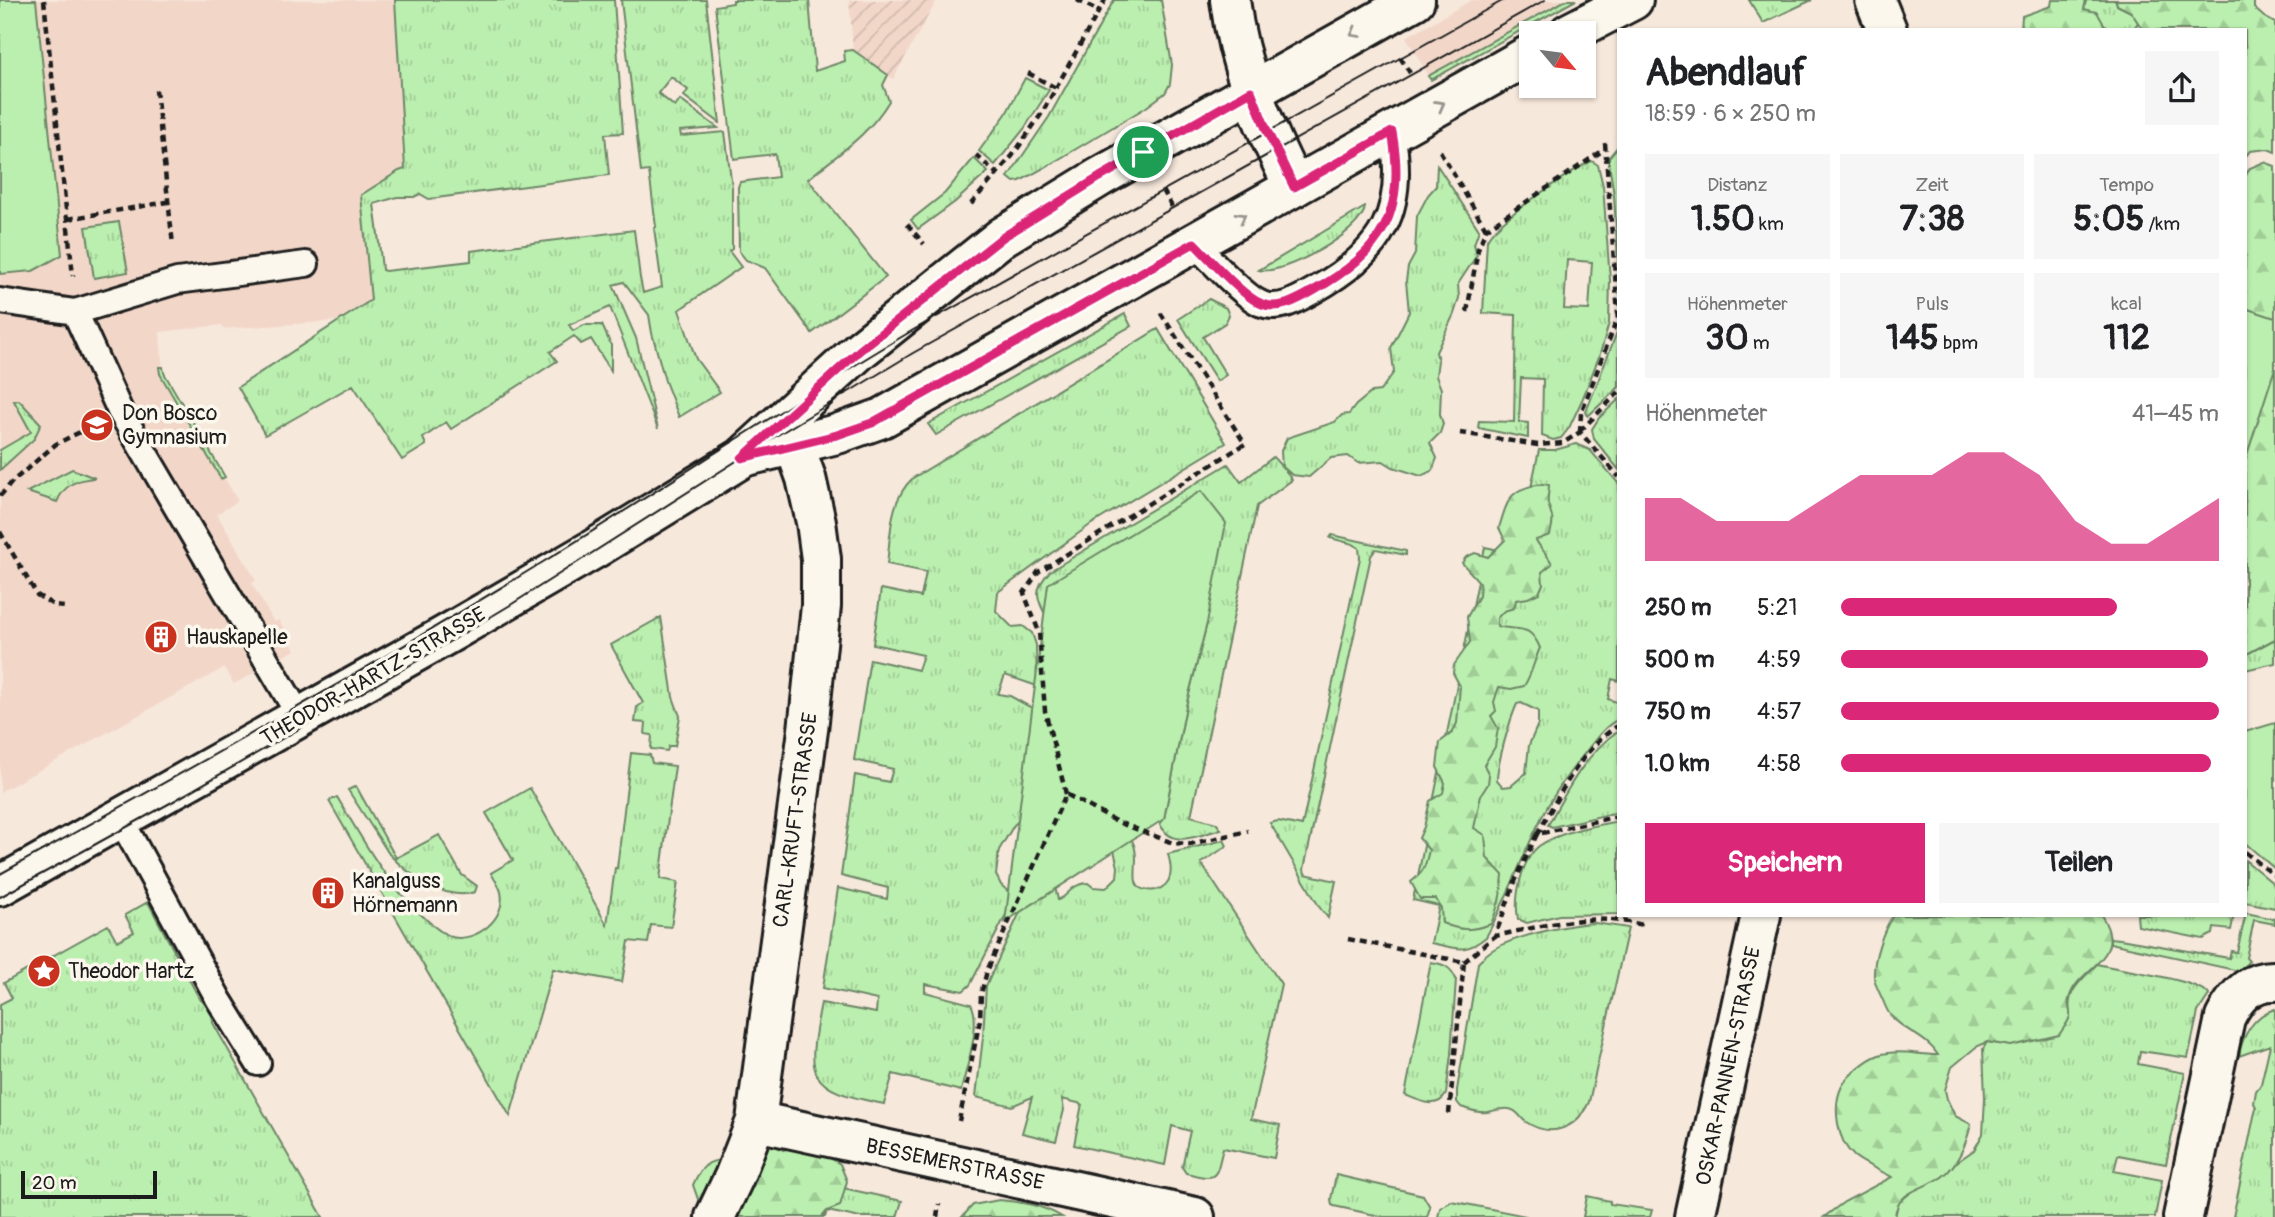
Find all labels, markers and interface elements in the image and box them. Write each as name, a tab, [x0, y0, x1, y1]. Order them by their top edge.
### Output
north arrow	[1519, 21, 1596, 98]
map controls	[1519, 21, 1596, 98]
one-way arrow	[1350, 25, 1362, 38]
text: Abendlauf	[1645, 49, 1807, 97]
button: share	[2145, 51, 2219, 125]
text: 18:59 · 6 × 250 m	[1645, 99, 1816, 128]
one-way arrow	[1433, 100, 1445, 113]
pin	[1113, 122, 1173, 182]
icon: arrive	[1124, 133, 1162, 171]
text: Distanz	[1707, 173, 1768, 197]
text: Zeit	[1915, 173, 1949, 197]
text: Tempo	[2099, 173, 2154, 197]
text: 1.50	[1691, 197, 1755, 241]
text: 7:38	[1899, 197, 1965, 241]
text: 5:05	[2073, 197, 2144, 241]
one-way arrow	[1234, 212, 1247, 225]
text: km	[1755, 212, 1784, 236]
text: /km	[2144, 212, 2180, 236]
text: Höhenmeter	[1687, 292, 1788, 316]
text: Puls	[1915, 292, 1949, 316]
text: kcal	[2111, 292, 2142, 316]
text: 30	[1705, 316, 1749, 360]
text: 145	[1886, 316, 1939, 360]
text: 112	[2103, 316, 2150, 360]
text: m	[1749, 331, 1770, 355]
text: bpm	[1939, 331, 1978, 355]
text: Höhenmeter	[1645, 399, 1767, 428]
text: 41–45 m	[2132, 399, 2219, 428]
place label: Don Bosco Gymnasium	[122, 400, 227, 451]
school or university icon: Don Bosco Gymnasium	[78, 406, 116, 444]
text: 250 m	[1645, 593, 1711, 622]
text: 5:21	[1757, 593, 1797, 622]
street label: THEODOR-HARTZ-STRASSE	[256, 601, 491, 752]
building icon: Hauskapelle	[142, 618, 180, 656]
place label: Hauskapelle	[186, 624, 288, 651]
text: 500 m	[1645, 645, 1714, 674]
text: 4:59	[1757, 645, 1801, 674]
text: 750 m	[1645, 697, 1711, 726]
text: 4:57	[1757, 697, 1801, 726]
street label: CARL-KRUFT-STRASSE	[767, 711, 824, 929]
text: 1.0 km	[1645, 749, 1710, 778]
text: 4:58	[1757, 749, 1801, 778]
button: Speichern	[1645, 823, 1925, 903]
button: Teilen	[1939, 823, 2219, 903]
place label: Kanalguss Hörnemann	[352, 868, 458, 919]
building icon: Kanalguss Hörnemann	[309, 874, 347, 912]
street label: OSKAR-PANNEN-STRASSE	[1690, 944, 1767, 1188]
place icon: Theodor Hartz	[25, 952, 63, 990]
place label: Theodor Hartz	[68, 958, 194, 985]
street label: BESSEMERSTRASSE	[863, 1132, 1047, 1197]
scale bar	[21, 1168, 158, 1200]
text: 20 m	[32, 1171, 77, 1195]

